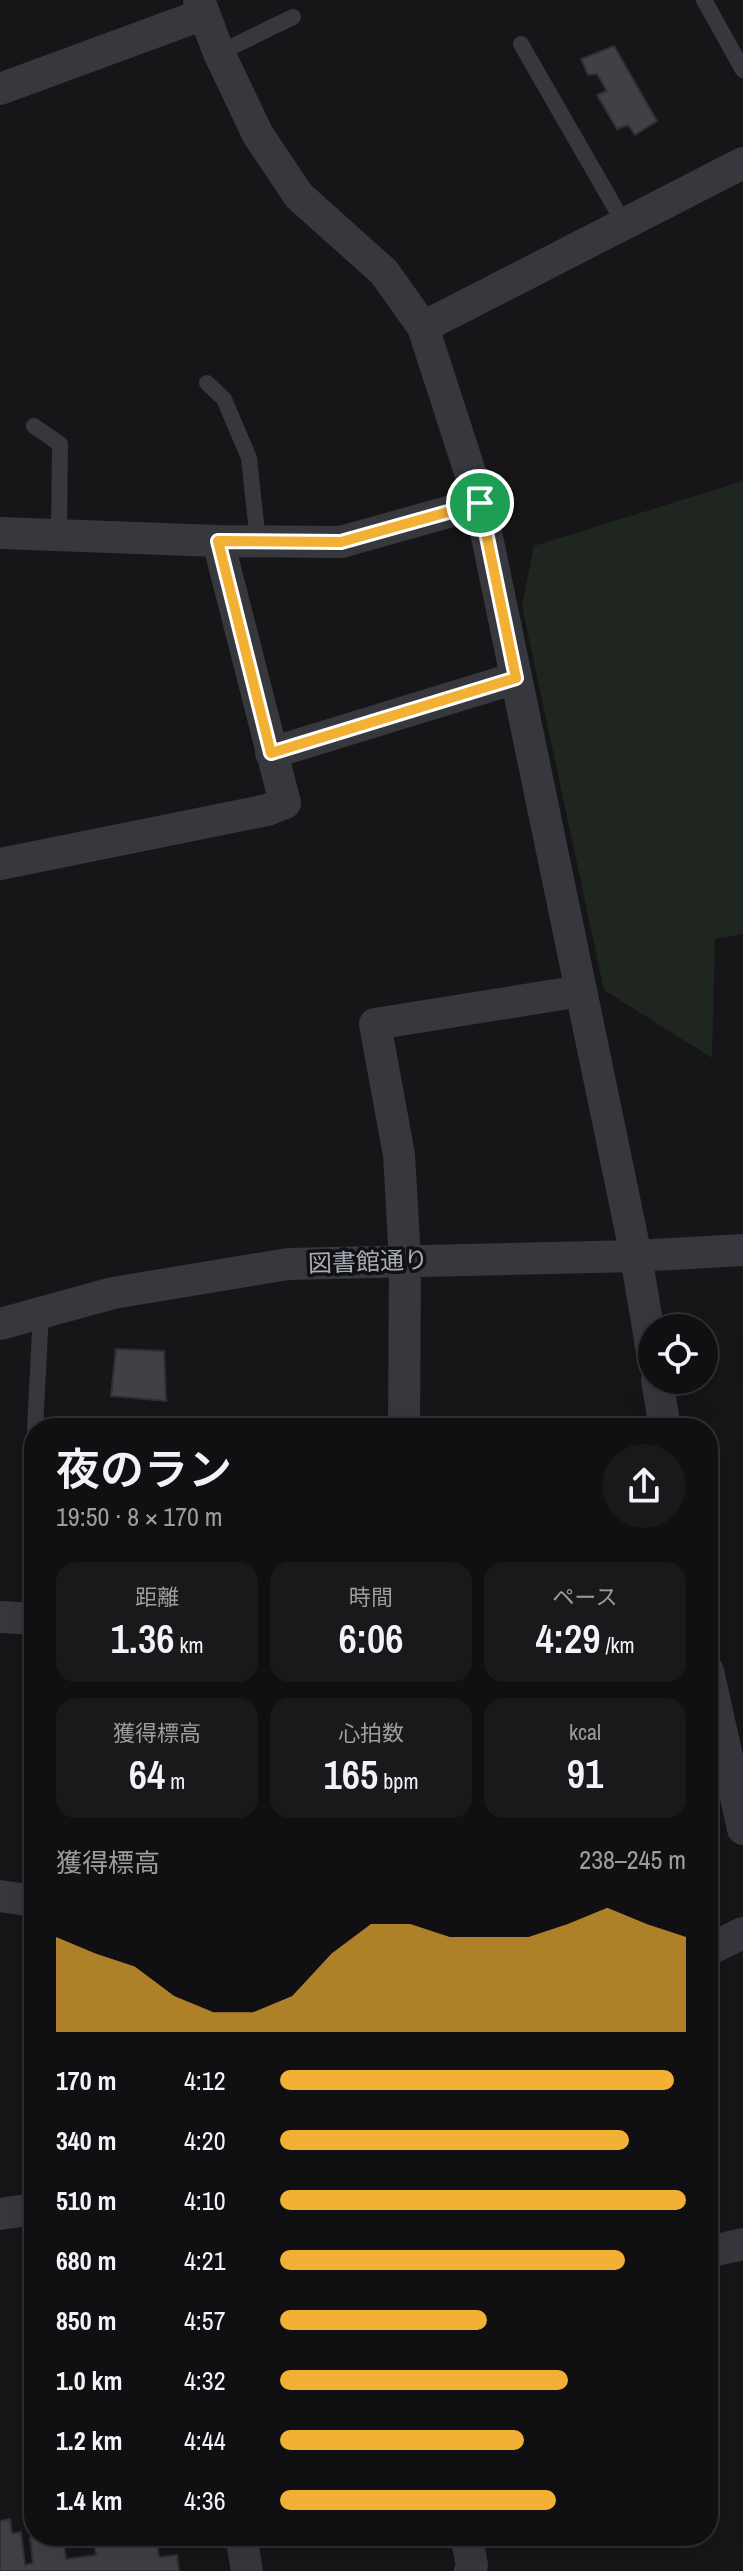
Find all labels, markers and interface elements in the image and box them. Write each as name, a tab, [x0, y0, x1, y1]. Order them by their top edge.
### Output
pin	[446, 469, 514, 537]
icon: arrive	[458, 481, 502, 525]
street label: 図書館通り	[307, 1243, 429, 1279]
map controls	[638, 1314, 718, 1394]
button: locate	[638, 1314, 718, 1394]
text: 夜のラン	[56, 1439, 232, 1499]
button: share	[602, 1444, 686, 1528]
text: 19:50 · 8 × 170 m	[56, 1499, 223, 1534]
text: 距離	[135, 1582, 179, 1612]
text: 時間	[349, 1582, 393, 1612]
text: ペース	[553, 1582, 617, 1612]
text: 1.36	[111, 1612, 174, 1665]
text: 6:06	[338, 1612, 404, 1665]
text: 4:29	[535, 1612, 600, 1665]
text: km	[174, 1630, 203, 1660]
text: /km	[600, 1630, 635, 1660]
text: kcal	[569, 1717, 601, 1747]
text: 獲得標高	[113, 1718, 201, 1748]
text: 心拍数	[338, 1718, 404, 1748]
text: 91	[567, 1747, 603, 1800]
text: 64	[129, 1748, 165, 1801]
text: 165	[324, 1748, 378, 1801]
text: m	[165, 1766, 185, 1796]
text: bpm	[378, 1766, 418, 1796]
text: 238–245 m	[579, 1842, 686, 1877]
text: 獲得標高	[56, 1845, 160, 1880]
text: 170 m	[56, 2063, 116, 2098]
text: 4:12	[184, 2063, 226, 2098]
text: 340 m	[56, 2123, 116, 2158]
text: 4:20	[184, 2123, 226, 2158]
text: 510 m	[56, 2183, 116, 2218]
text: 4:10	[184, 2183, 226, 2218]
text: 680 m	[56, 2243, 116, 2278]
text: 4:21	[184, 2243, 226, 2278]
text: 850 m	[56, 2303, 116, 2338]
text: 4:57	[184, 2303, 226, 2338]
text: 1.0 km	[56, 2363, 122, 2398]
text: 4:32	[184, 2363, 226, 2398]
text: 1.2 km	[56, 2423, 122, 2458]
text: 4:44	[184, 2423, 226, 2458]
text: 1.4 km	[56, 2483, 122, 2518]
text: 4:36	[184, 2483, 226, 2518]

